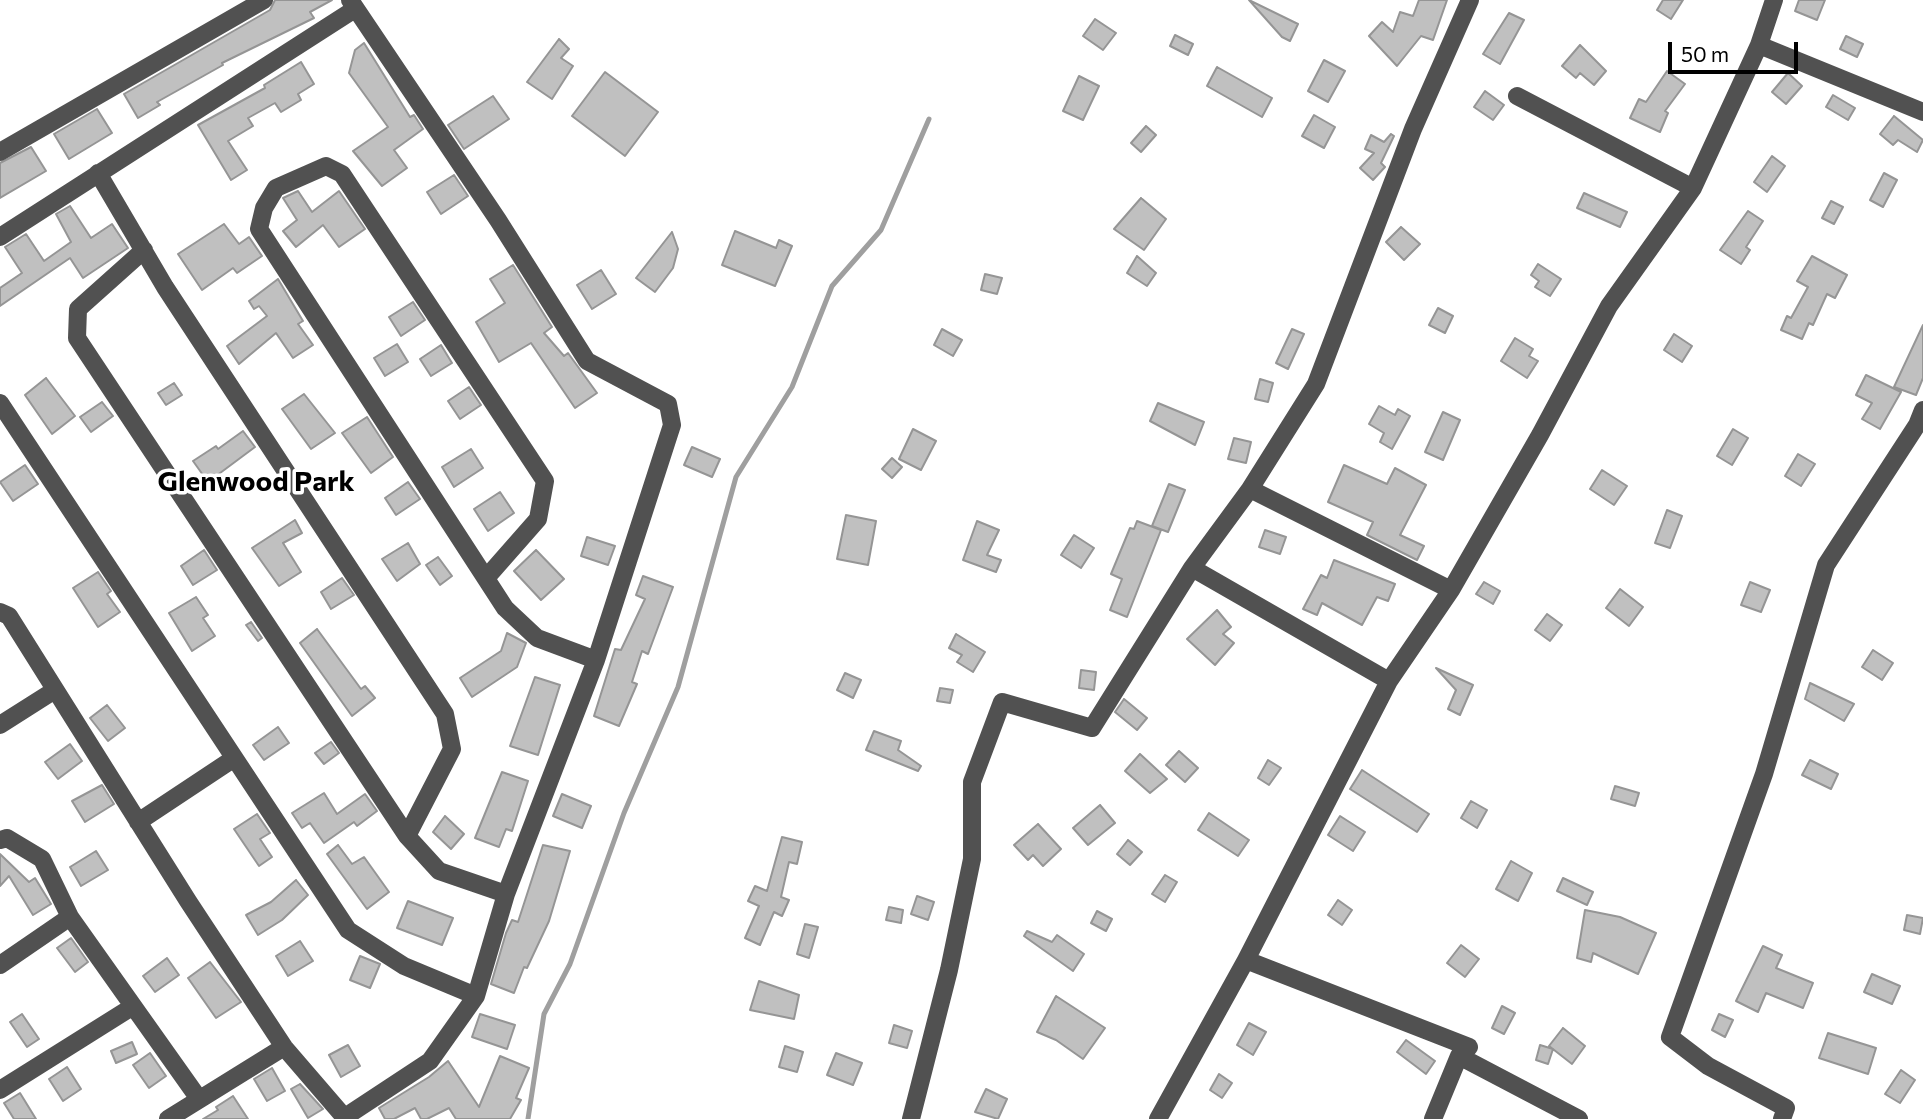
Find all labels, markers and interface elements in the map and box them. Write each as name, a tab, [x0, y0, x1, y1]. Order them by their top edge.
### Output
scale bar	[1671, 28, 1800, 72]
text: 50 m	[1681, 41, 1729, 66]
district label: Glenwood Park	[157, 465, 355, 499]

